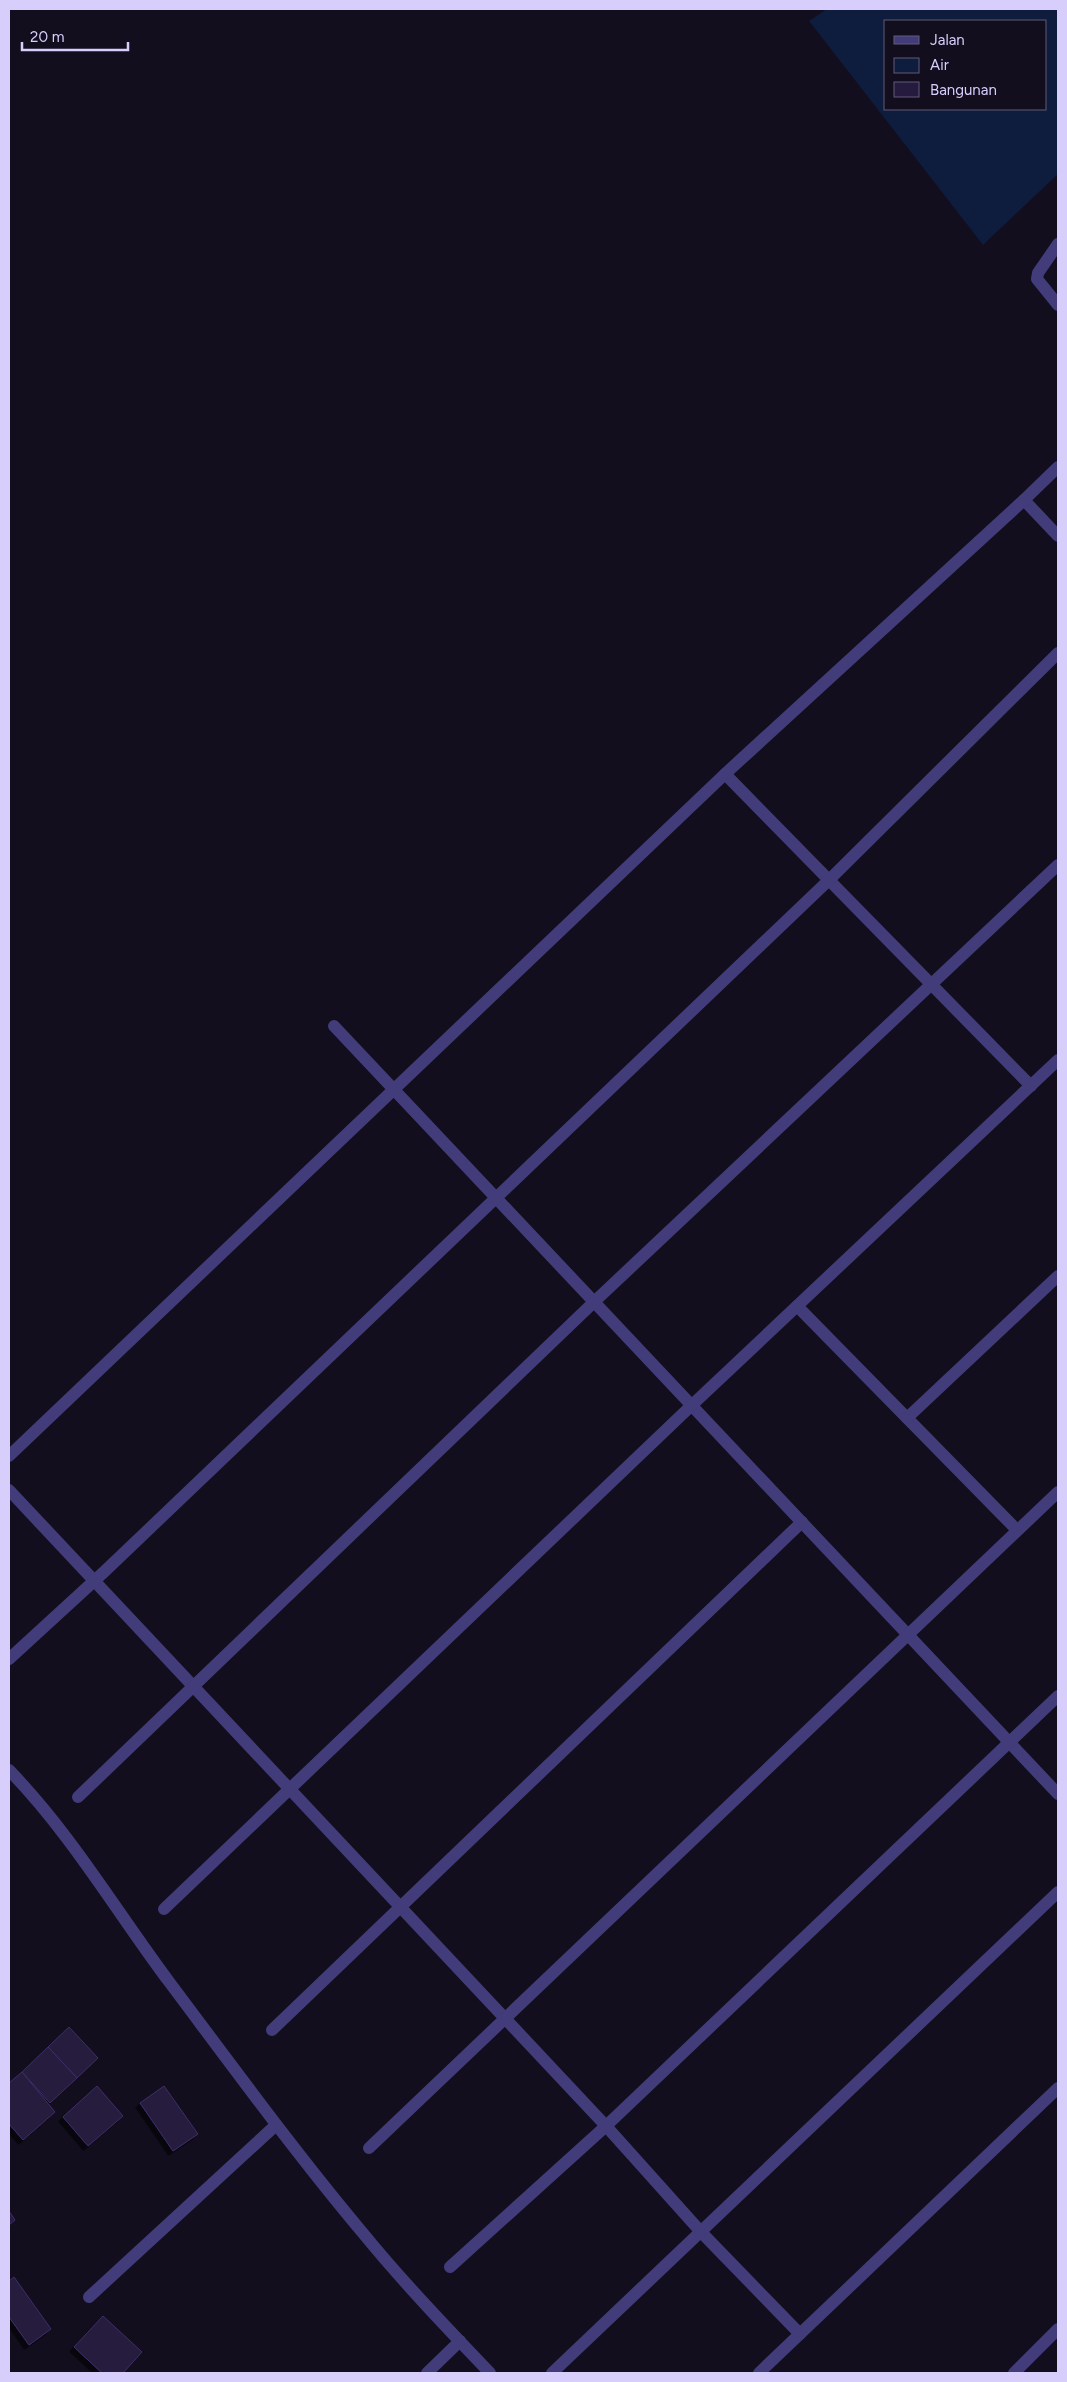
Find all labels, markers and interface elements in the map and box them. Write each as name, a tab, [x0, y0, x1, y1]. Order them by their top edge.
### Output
scale bar	[22, 20, 129, 52]
legend	[884, 20, 1047, 110]
text: 20 m	[30, 28, 64, 46]
text: Jalan	[930, 31, 965, 49]
text: Air	[930, 56, 949, 74]
text: Bangunan	[930, 81, 997, 99]

